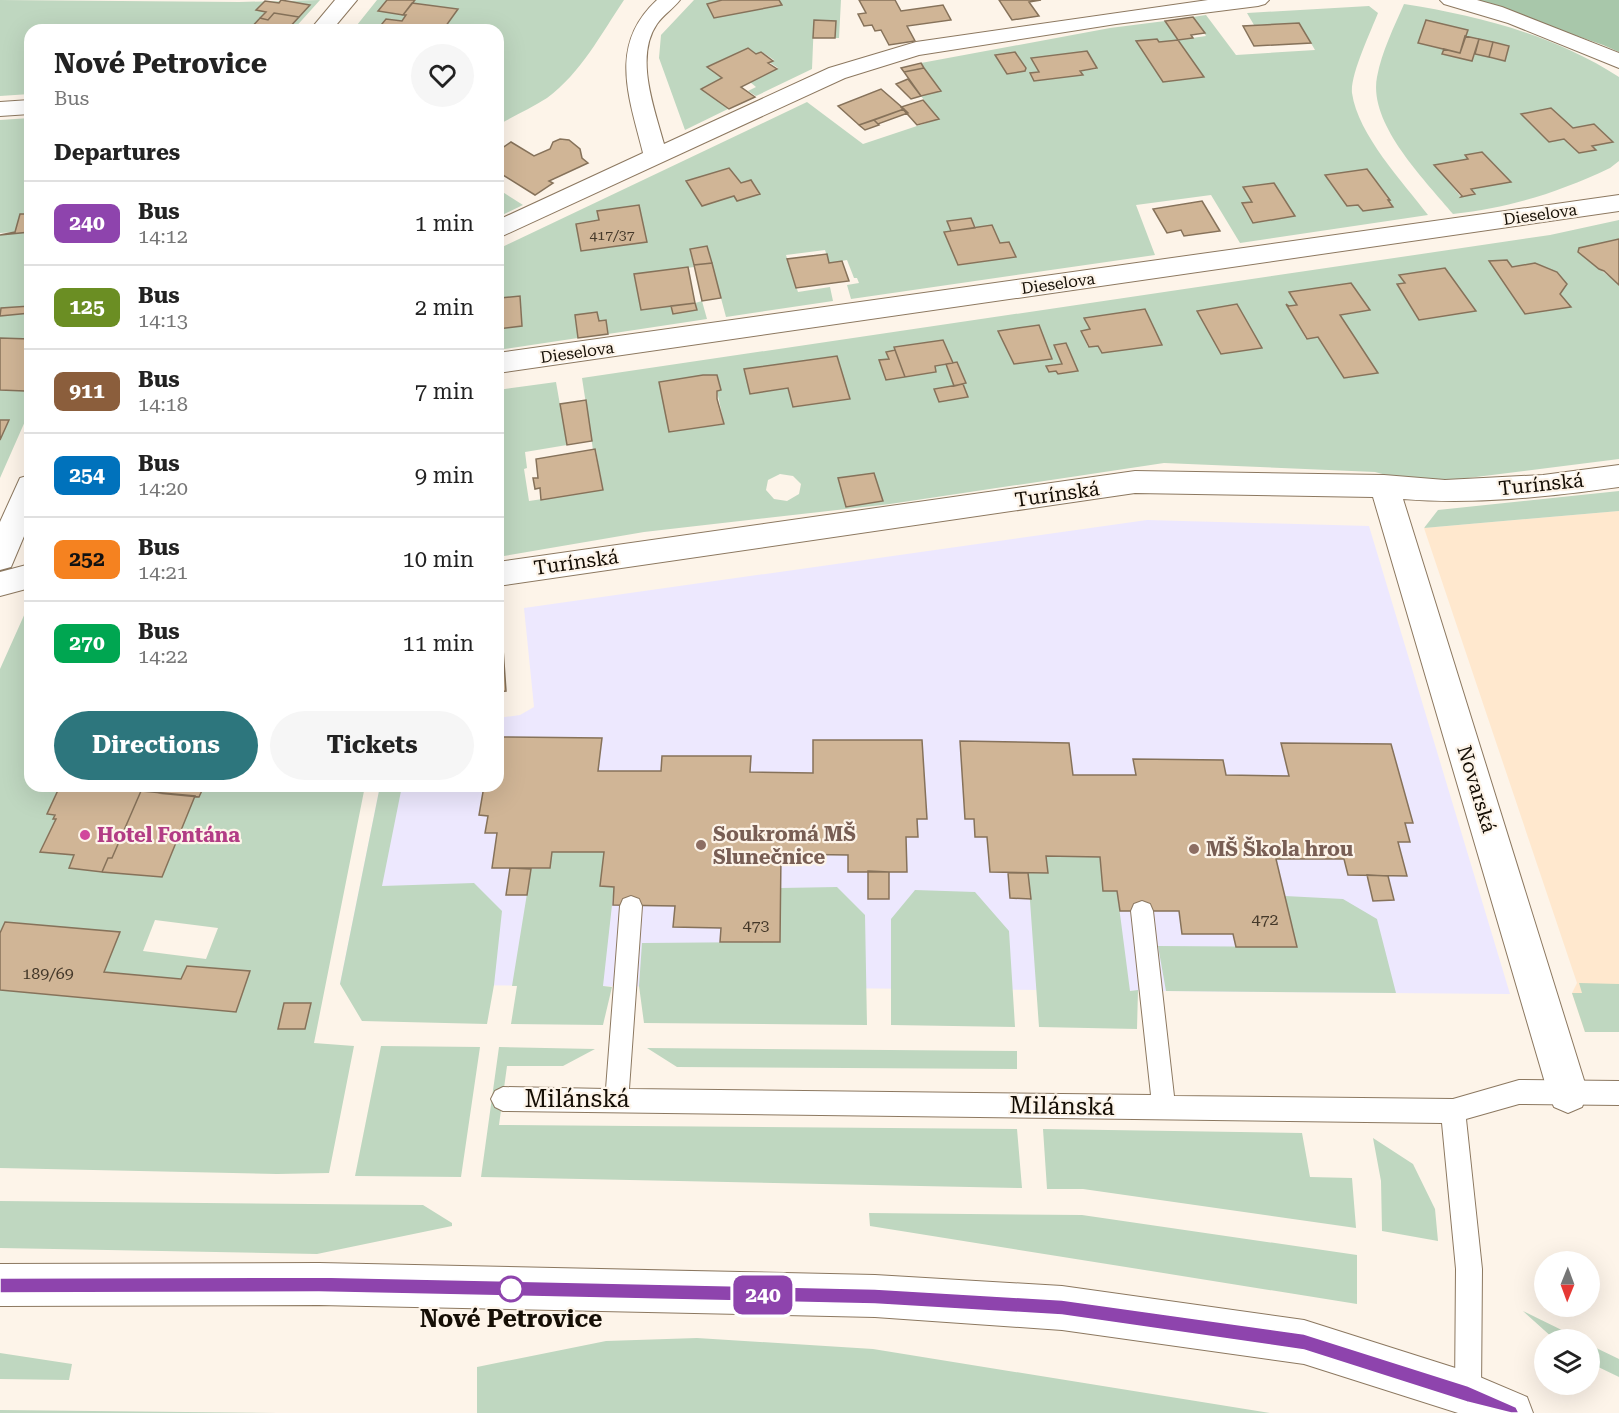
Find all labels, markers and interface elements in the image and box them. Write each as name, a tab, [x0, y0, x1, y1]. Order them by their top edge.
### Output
button: heart	[411, 44, 474, 107]
text: Nové Petrovice	[54, 47, 267, 80]
text: Bus	[54, 86, 89, 110]
text: Departures	[54, 140, 180, 165]
text: Bus	[138, 199, 180, 224]
street label: Dieselova	[1502, 200, 1579, 229]
text: 240	[69, 211, 105, 235]
text: 1 min	[415, 211, 474, 236]
text: 14:12	[138, 224, 188, 248]
house number: 417/37	[589, 227, 635, 243]
street label: Dieselova	[1020, 269, 1097, 298]
text: Bus	[138, 283, 180, 308]
text: 125	[69, 295, 105, 319]
text: 2 min	[415, 295, 474, 320]
text: 14:13	[138, 308, 188, 332]
street label: Dieselova	[539, 338, 616, 367]
text: Bus	[138, 367, 180, 392]
text: 911	[69, 379, 105, 403]
text: 7 min	[415, 379, 474, 404]
text: 14:18	[138, 392, 188, 416]
text: Bus	[138, 451, 180, 476]
text: 254	[69, 463, 105, 487]
text: 9 min	[415, 463, 474, 488]
street label: Turínská	[1497, 468, 1585, 500]
text: 14:20	[138, 476, 188, 500]
street label: Turínská	[1013, 476, 1101, 512]
text: Bus	[138, 535, 180, 560]
street label: Turínská	[532, 544, 620, 580]
text: 252	[69, 547, 105, 571]
text: 10 min	[403, 547, 474, 572]
text: 14:21	[138, 560, 188, 584]
text: Bus	[138, 619, 180, 644]
text: 270	[69, 631, 105, 655]
text: 11 min	[403, 631, 474, 656]
text: 14:22	[138, 644, 188, 668]
button: Directions	[54, 711, 258, 780]
button: Tickets	[270, 711, 474, 780]
street label: Novarská	[1452, 742, 1502, 836]
place label: Soukromá MŠ Slunečnice	[713, 821, 856, 869]
place label: Hotel Fontána	[97, 823, 240, 847]
marker: Hotel Fontána	[78, 828, 92, 842]
place label: MŠ Škola hrou	[1206, 836, 1353, 861]
marker: Soukromá MŠ Slunečnice	[694, 838, 708, 852]
marker: MŠ Škola hrou	[1187, 842, 1201, 856]
house number: 472	[1252, 910, 1278, 929]
house number: 473	[743, 916, 769, 935]
house number: 189/69	[22, 964, 74, 983]
street label: Milánská	[524, 1085, 630, 1113]
street label: Milánská	[1009, 1091, 1115, 1121]
north arrow	[1534, 1251, 1600, 1317]
map controls	[1534, 1251, 1600, 1395]
marker: Nové Petrovice	[498, 1276, 524, 1302]
line badge: 240	[728, 1276, 798, 1314]
text: 240	[745, 1283, 781, 1307]
place label: Nové Petrovice	[420, 1305, 602, 1333]
button: layers	[1534, 1329, 1600, 1395]

